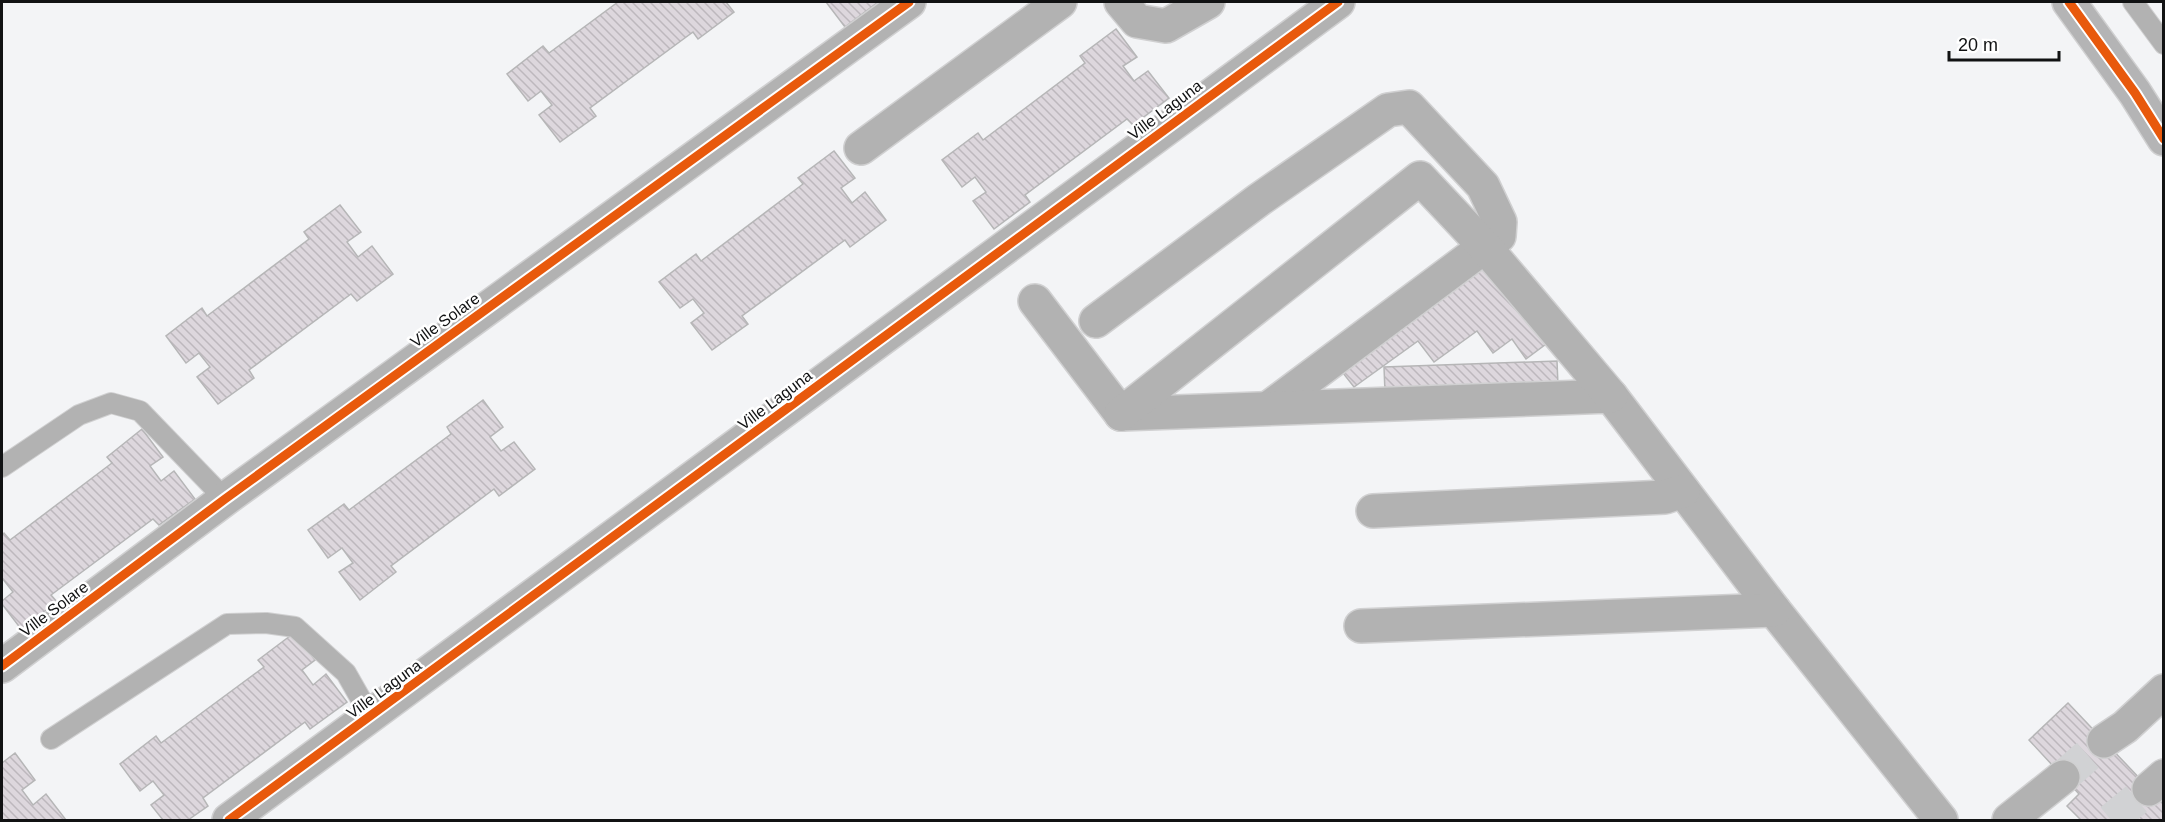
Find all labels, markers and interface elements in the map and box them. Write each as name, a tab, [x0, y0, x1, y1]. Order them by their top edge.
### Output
scale bar	[1949, 24, 2058, 62]
text: 20 m	[1958, 35, 1998, 55]
street label: Ville Laguna	[1125, 77, 1205, 143]
street label: Ville Solare	[407, 289, 483, 351]
street label: Ville Laguna	[735, 367, 815, 433]
street label: Ville Solare	[17, 578, 91, 640]
street label: Ville Laguna	[343, 656, 425, 722]

